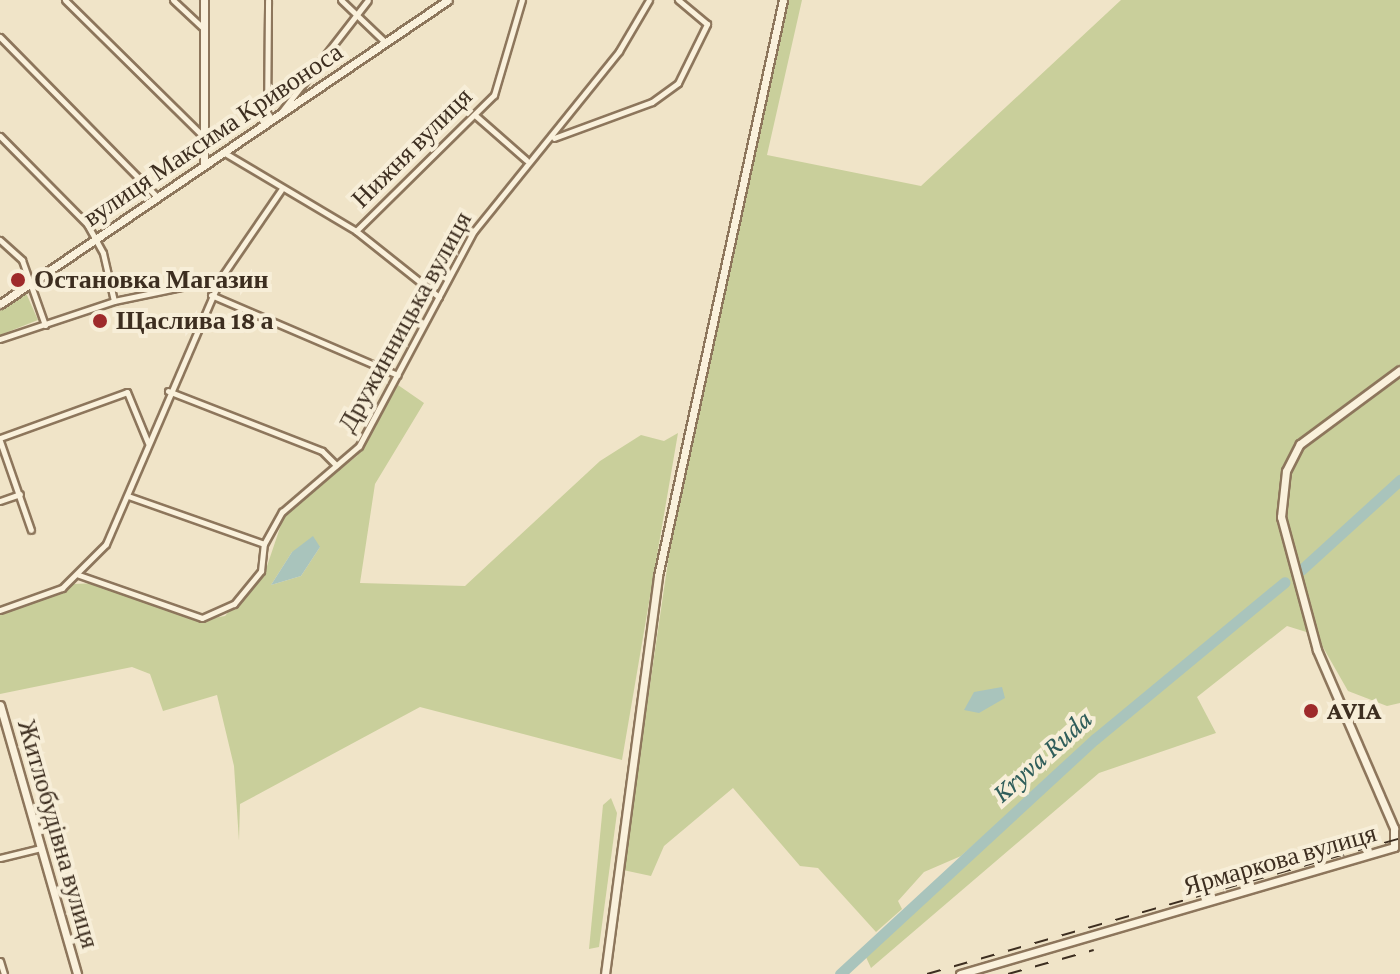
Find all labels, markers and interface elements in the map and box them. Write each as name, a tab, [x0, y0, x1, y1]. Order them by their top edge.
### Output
street label: вулиця Максима Кривоноса	[77, 37, 349, 233]
street label: Нижня вулиця	[345, 81, 479, 215]
street label: Дружинницька вулиця	[331, 206, 479, 438]
place label: Остановка Магазин	[34, 264, 269, 296]
marker: Остановка Магазин	[9, 271, 27, 289]
place label: Щаслива 18 а	[116, 305, 274, 337]
marker: Щаслива 18 а	[91, 312, 109, 330]
place label: AVIA	[1327, 695, 1381, 727]
water label: Kryva Ruda	[985, 702, 1099, 810]
marker: AVIA	[1302, 702, 1320, 720]
street label: Житлобудівна вулиця	[10, 716, 106, 952]
street label: Ярмаркова вулиця	[1180, 818, 1380, 902]

